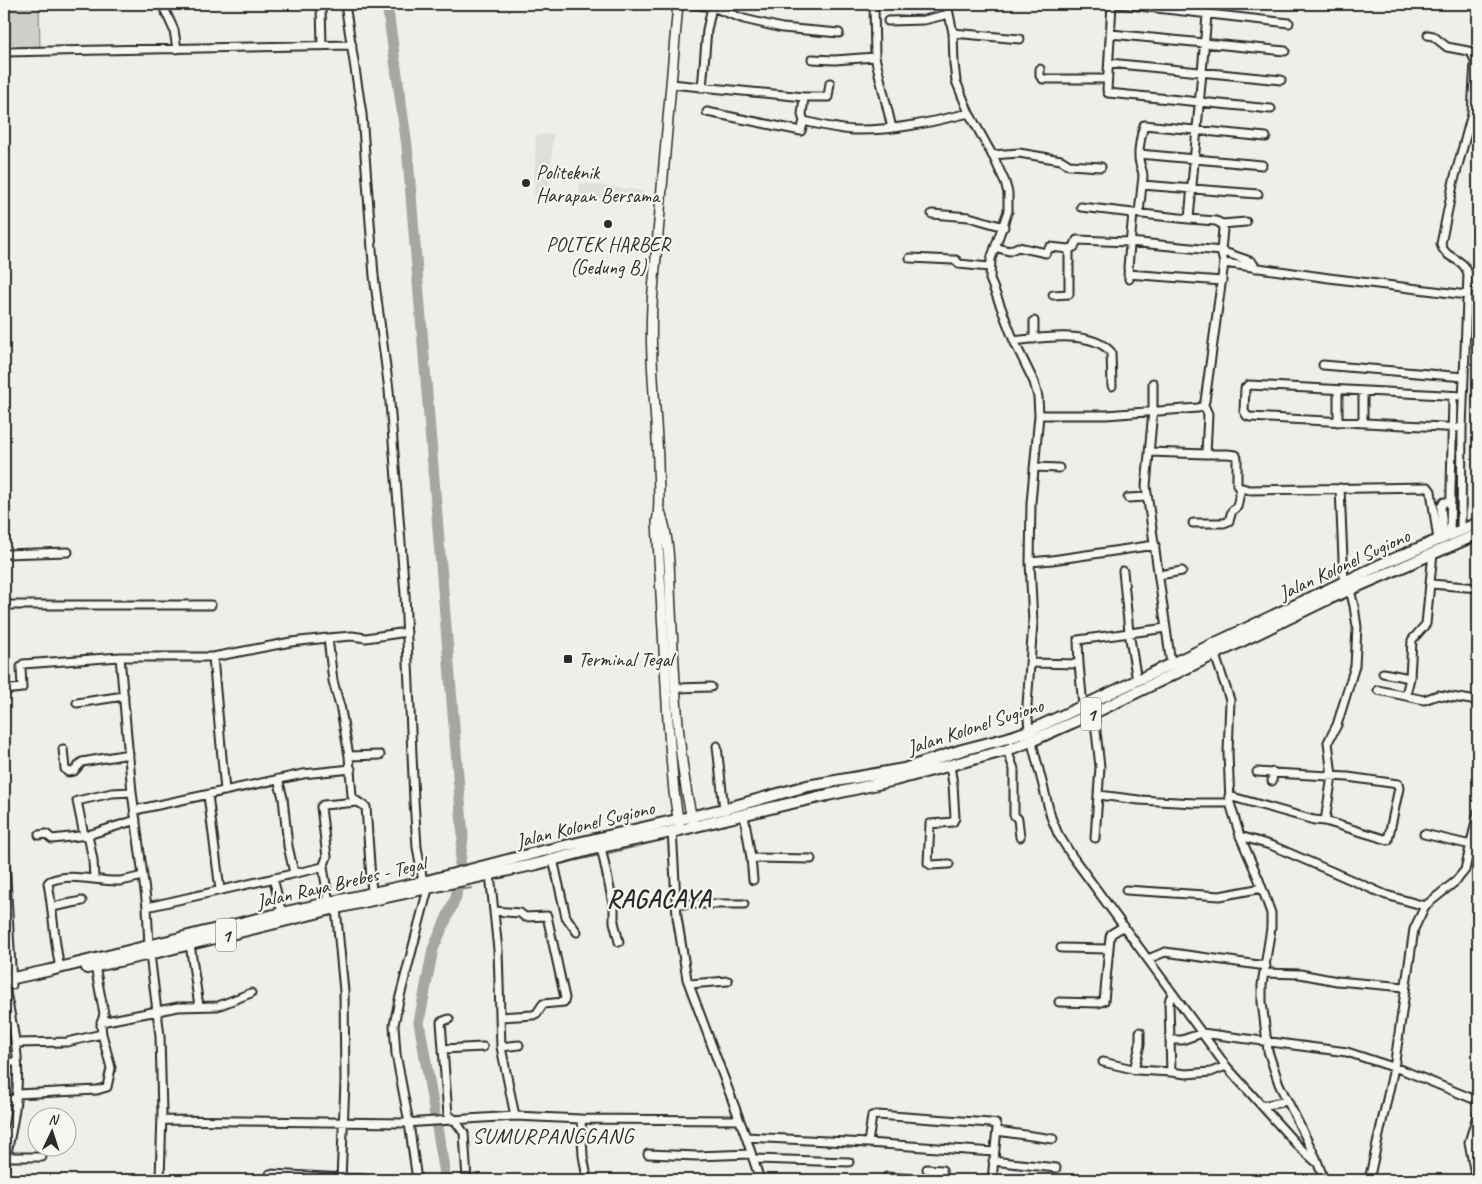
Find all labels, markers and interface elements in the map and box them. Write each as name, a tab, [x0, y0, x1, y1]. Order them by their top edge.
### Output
place label: Politeknik Harapan Bersama	[536, 160, 661, 208]
marker: Politeknik Harapan Bersama	[520, 177, 532, 189]
marker: POLTEK HARBER (Gedung B)	[602, 218, 614, 230]
place label: POLTEK HARBER (Gedung B)	[546, 232, 672, 280]
street label: Jalan Kolonel Sugiono	[1274, 523, 1414, 606]
place label: Terminal Tegal	[578, 647, 676, 672]
marker: Terminal Tegal	[562, 653, 574, 665]
street label: Jalan Kolonel Sugiono	[903, 692, 1047, 761]
road number: 1	[1081, 698, 1101, 731]
street label: Jalan Kolonel Sugiono	[512, 795, 658, 854]
street label: Jalan Raya Brebes - Tegal	[253, 850, 432, 914]
district label: RAGACAYA	[607, 883, 712, 915]
road number: 1	[216, 918, 236, 952]
north arrow	[28, 1106, 78, 1156]
text: N	[48, 1111, 60, 1128]
district label: SUMURPANGGANG	[472, 1122, 635, 1150]

